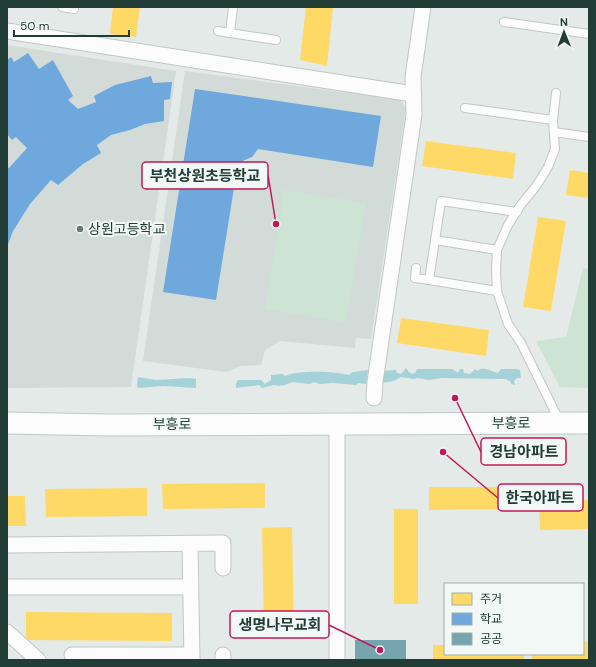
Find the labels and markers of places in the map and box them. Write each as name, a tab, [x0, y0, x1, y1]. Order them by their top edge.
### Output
callout: 부천상원초등학교	[142, 162, 268, 189]
place label: 상원고등학교	[88, 220, 165, 238]
marker: 상원고등학교	[75, 224, 85, 234]
callout: 경남아파트	[481, 438, 566, 465]
callout: 한국아파트	[498, 484, 583, 511]
callout: 생명나무교회	[230, 611, 329, 638]

